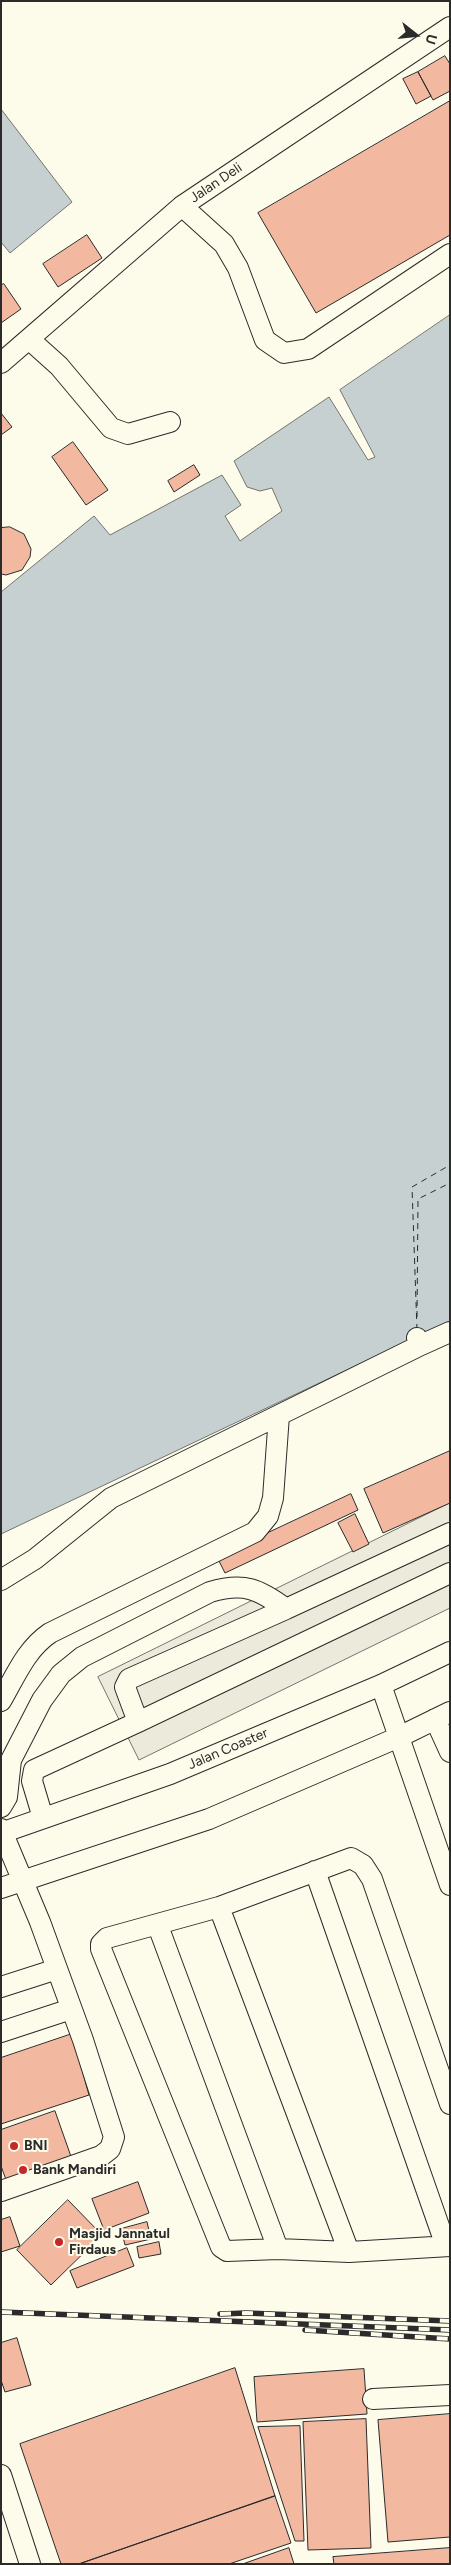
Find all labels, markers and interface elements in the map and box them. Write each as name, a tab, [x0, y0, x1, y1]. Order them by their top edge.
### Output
north arrow	[391, 10, 441, 60]
text: U	[421, 32, 440, 46]
street label: Jalan Deli	[187, 159, 245, 207]
street label: Jalan Coaster	[185, 1725, 271, 1773]
place label: BNI	[24, 2138, 47, 2154]
marker: BNI	[8, 2140, 20, 2152]
place label: Bank Mandiri	[33, 2162, 116, 2178]
marker: Bank Mandiri	[17, 2164, 29, 2176]
place label: Masjid Jannatul Firdaus	[69, 2226, 170, 2258]
marker: Masjid Jannatul Firdaus	[53, 2236, 65, 2248]

